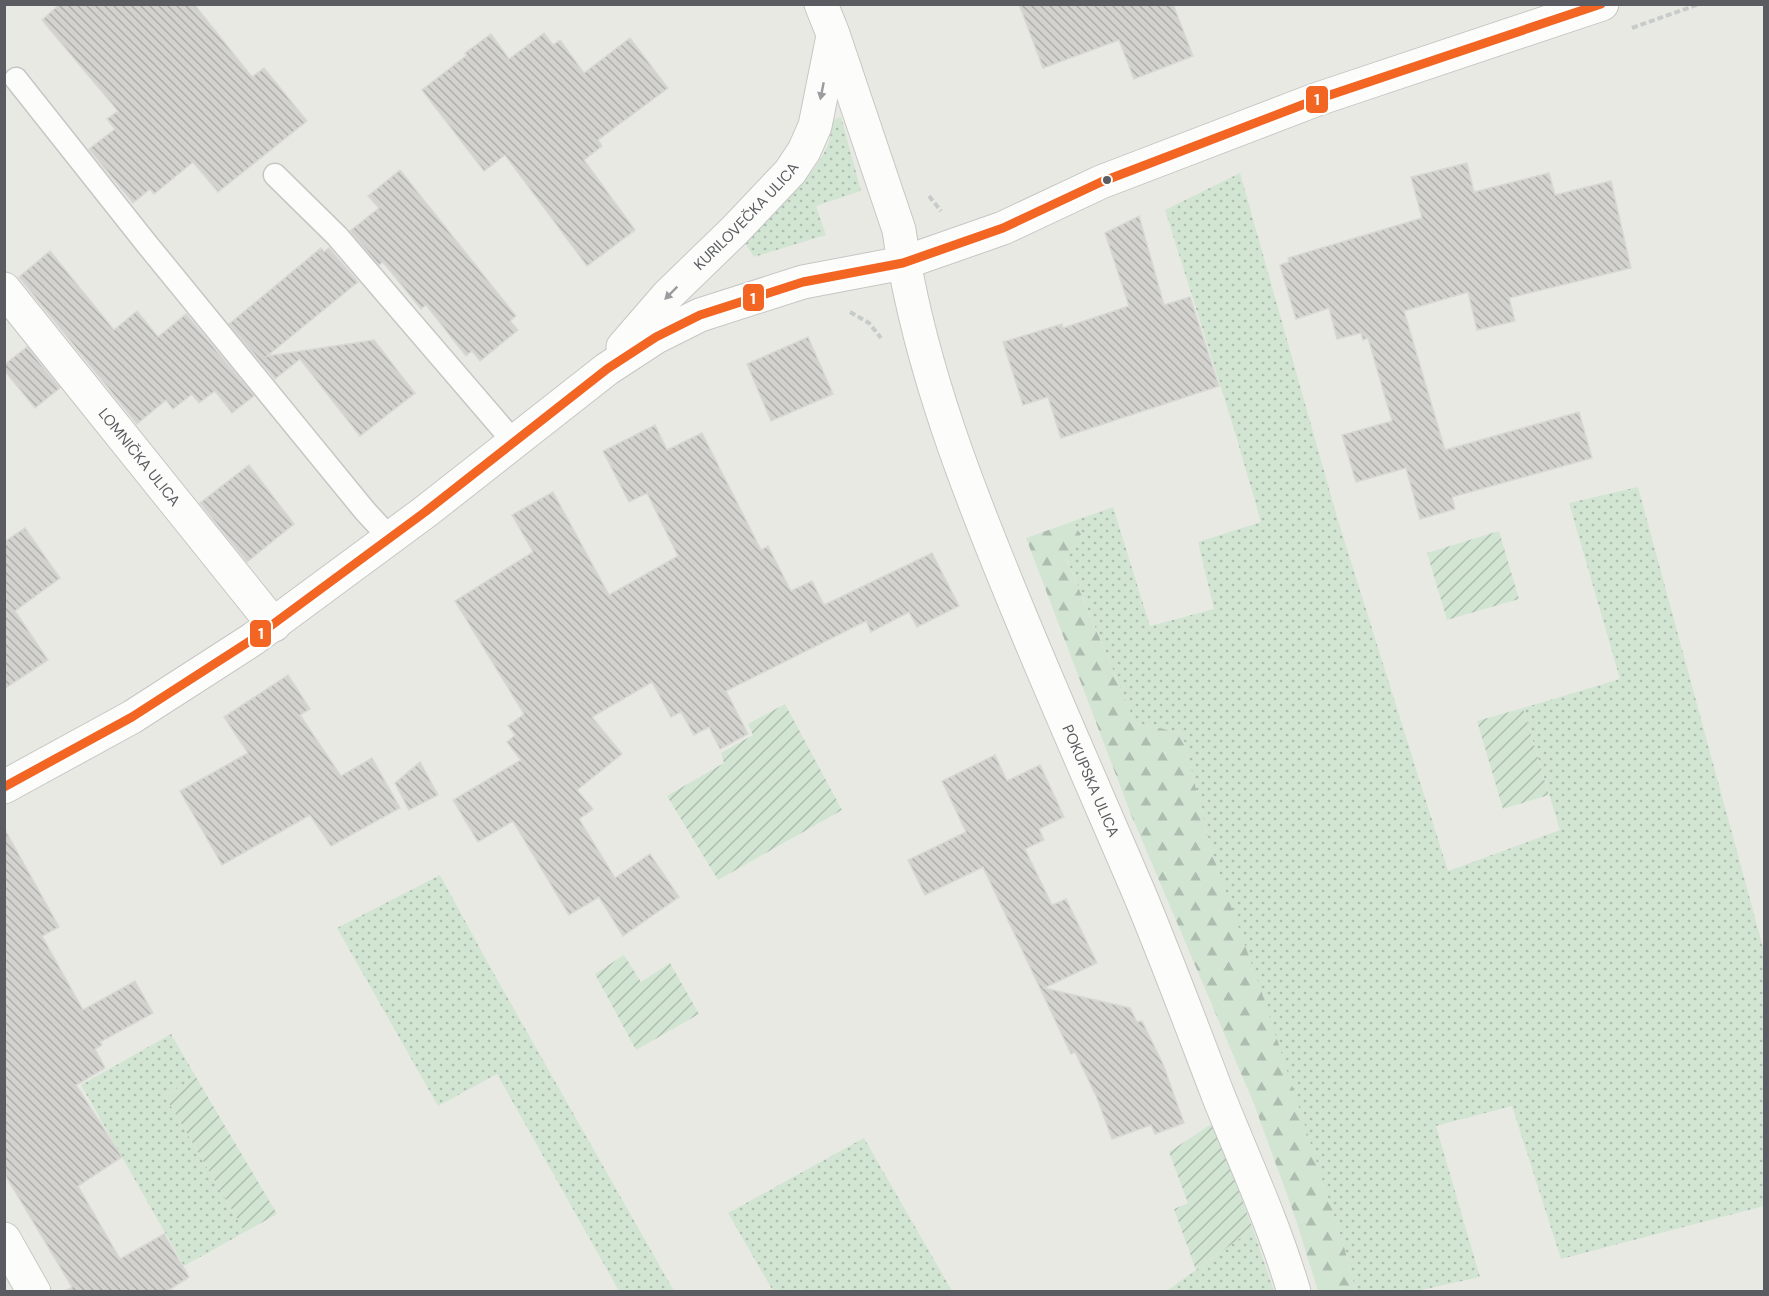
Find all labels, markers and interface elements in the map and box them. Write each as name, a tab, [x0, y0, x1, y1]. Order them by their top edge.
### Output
one-way arrow	[817, 82, 826, 101]
line badge: 1	[1305, 85, 1329, 114]
text: 1	[1314, 89, 1320, 110]
street label: KURILOVEČKA ULICA	[690, 159, 804, 274]
unlabelled marker	[1101, 174, 1113, 186]
line badge: 1	[742, 283, 765, 312]
one-way arrow	[664, 286, 678, 300]
text: 1	[750, 288, 756, 309]
street label: LOMNIČKA ULICA	[94, 404, 185, 511]
line badge: 1	[249, 619, 272, 648]
text: 1	[258, 623, 264, 644]
street label: POKUPSKA ULICA	[1057, 721, 1124, 840]

